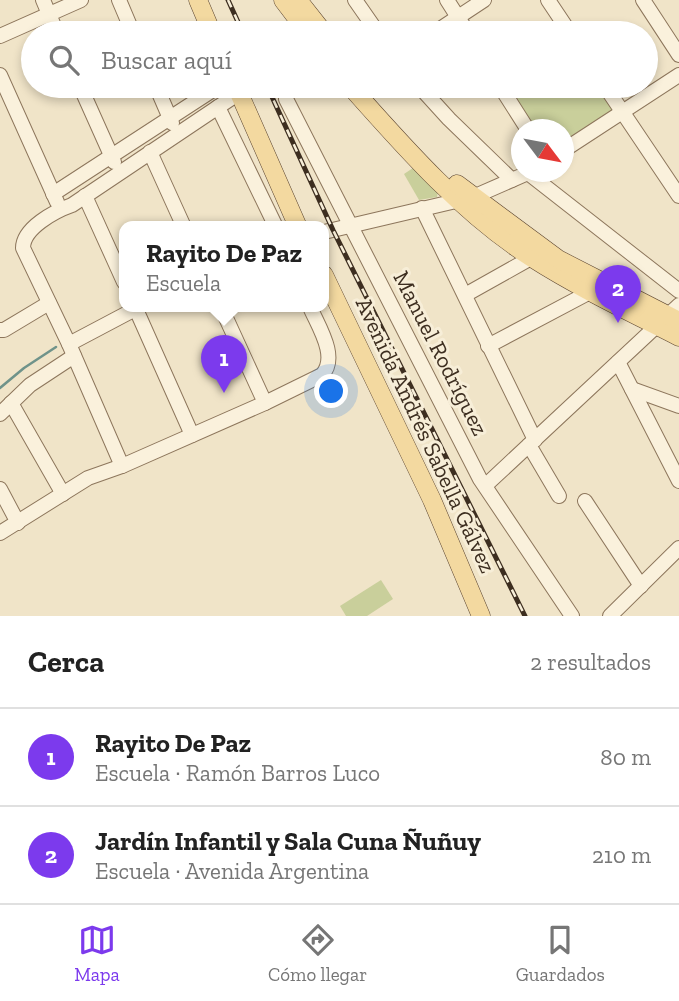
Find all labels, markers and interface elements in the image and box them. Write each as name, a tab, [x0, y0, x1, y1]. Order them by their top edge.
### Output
search box	[21, 21, 658, 98]
icon: search	[45, 41, 83, 79]
text: Buscar aquí	[101, 44, 232, 76]
north arrow	[511, 119, 574, 182]
popup	[119, 221, 329, 312]
text: Rayito De Paz	[146, 237, 302, 269]
pin: 2	[595, 265, 641, 323]
street label: Manuel Rodríguez	[387, 266, 495, 440]
text: Escuela	[146, 269, 221, 297]
street label: Avenida Andrés Sabella Gálvez	[350, 293, 502, 578]
pin: 1	[201, 335, 247, 393]
your location	[314, 374, 348, 408]
text: Cerca	[28, 644, 104, 680]
text: 2 resultados	[530, 648, 651, 676]
text: Rayito De Paz	[95, 727, 251, 759]
text: 1	[46, 743, 56, 771]
text: 80 m	[600, 743, 651, 771]
text: Escuela · Ramón Barros Luco	[95, 759, 380, 787]
text: Jardín Infantil y Sala Cuna Ñuñuy	[95, 825, 481, 857]
text: 2	[45, 841, 57, 869]
text: 210 m	[592, 841, 651, 869]
text: Escuela · Avenida Argentina	[95, 857, 369, 885]
tab: Mapa	[74, 921, 120, 986]
tab: Cómo llegar	[268, 921, 367, 986]
tab: Guardados	[516, 921, 605, 986]

